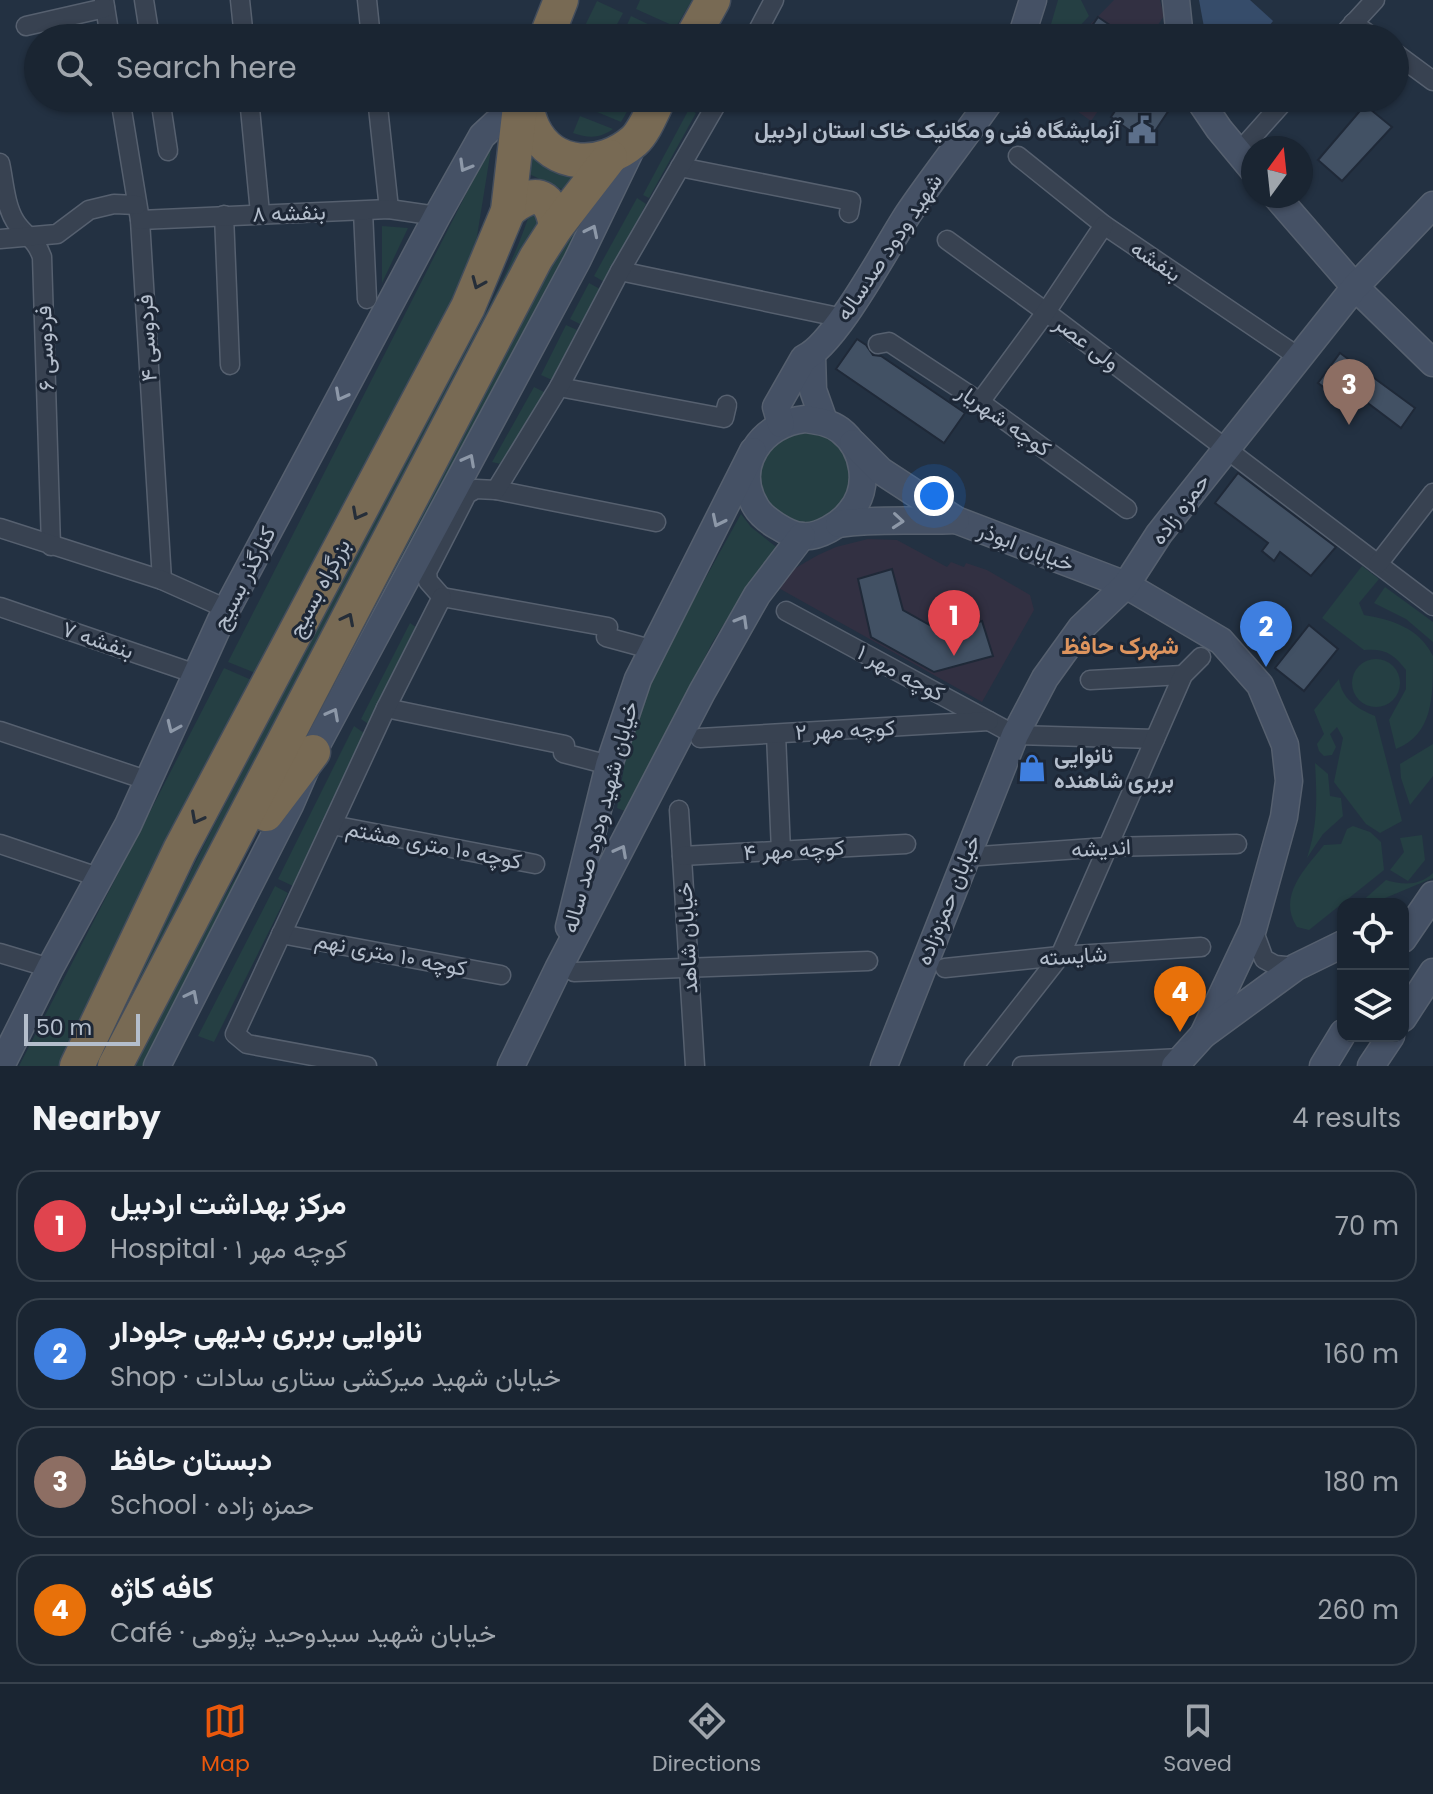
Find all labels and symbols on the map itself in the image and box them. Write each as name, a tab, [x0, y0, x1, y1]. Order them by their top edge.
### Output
place label: آزمایشگاه فنی و مکانیک خاک استان اردبیل	[754, 115, 1121, 146]
public building icon: آزمایشگاه فنی و مکانیک خاک استان اردبیل	[1127, 115, 1157, 145]
north arrow	[1241, 136, 1313, 208]
one-way arrow	[459, 158, 475, 172]
street label: شهید ودود صدساله	[828, 167, 950, 327]
street label: بنفشه ۸	[252, 196, 326, 230]
one-way arrow	[582, 224, 598, 239]
street label: بنفشه	[1125, 233, 1187, 289]
one-way arrow	[471, 275, 487, 290]
street label: فردوسی ۴	[129, 294, 165, 382]
street label: فردوسی ۶	[28, 305, 62, 391]
street label: ولی عصر	[1047, 307, 1126, 378]
pin: 3	[1323, 359, 1375, 425]
street label: کوچه شهریار	[950, 376, 1058, 464]
one-way arrow	[335, 386, 351, 401]
one-way arrow	[459, 454, 475, 468]
street label: حمزه زاده	[1143, 467, 1217, 551]
your location	[914, 476, 954, 516]
one-way arrow	[353, 506, 368, 521]
one-way arrow	[892, 512, 905, 529]
one-way arrow	[712, 513, 728, 528]
street label: خیابان ابوذر	[972, 514, 1079, 580]
street label: کنارگذر بسیج	[205, 521, 283, 635]
street label: بزرگراه بسیج	[280, 533, 358, 643]
pin: 1	[928, 590, 980, 656]
pin: 2	[1240, 601, 1292, 667]
street label: بنفشه ۷	[58, 613, 138, 667]
one-way arrow	[338, 613, 353, 628]
one-way arrow	[732, 615, 748, 630]
district label: شهرک حافظ	[1061, 629, 1179, 662]
street label: کوچه مهر ۱	[852, 637, 950, 709]
street label: خیابان شهید ودود صد ساله	[554, 698, 646, 936]
one-way arrow	[324, 707, 339, 722]
street label: کوچه مهر ۲	[794, 712, 896, 748]
one-way arrow	[167, 718, 183, 733]
place label: نانوایی بربری شاهنده	[1054, 740, 1174, 796]
shop icon: نانوایی بربری شاهنده	[1017, 753, 1047, 783]
one-way arrow	[192, 810, 207, 825]
street label: کوچه ۱۰ متری هشتم	[344, 813, 525, 877]
street label: خیابان حمزه‌زاده	[908, 830, 988, 970]
street label: اندیشه	[1070, 831, 1132, 865]
street label: کوچه مهر ۴	[743, 832, 846, 868]
one-way arrow	[611, 844, 626, 859]
street label: خیابان شاهد	[669, 881, 705, 995]
street label: کوچه ۱۰ متری نهم	[313, 924, 470, 984]
street label: شایسته	[1038, 938, 1108, 974]
pin: 4	[1154, 966, 1206, 1032]
one-way arrow	[183, 990, 198, 1005]
scale bar	[24, 1010, 140, 1046]

